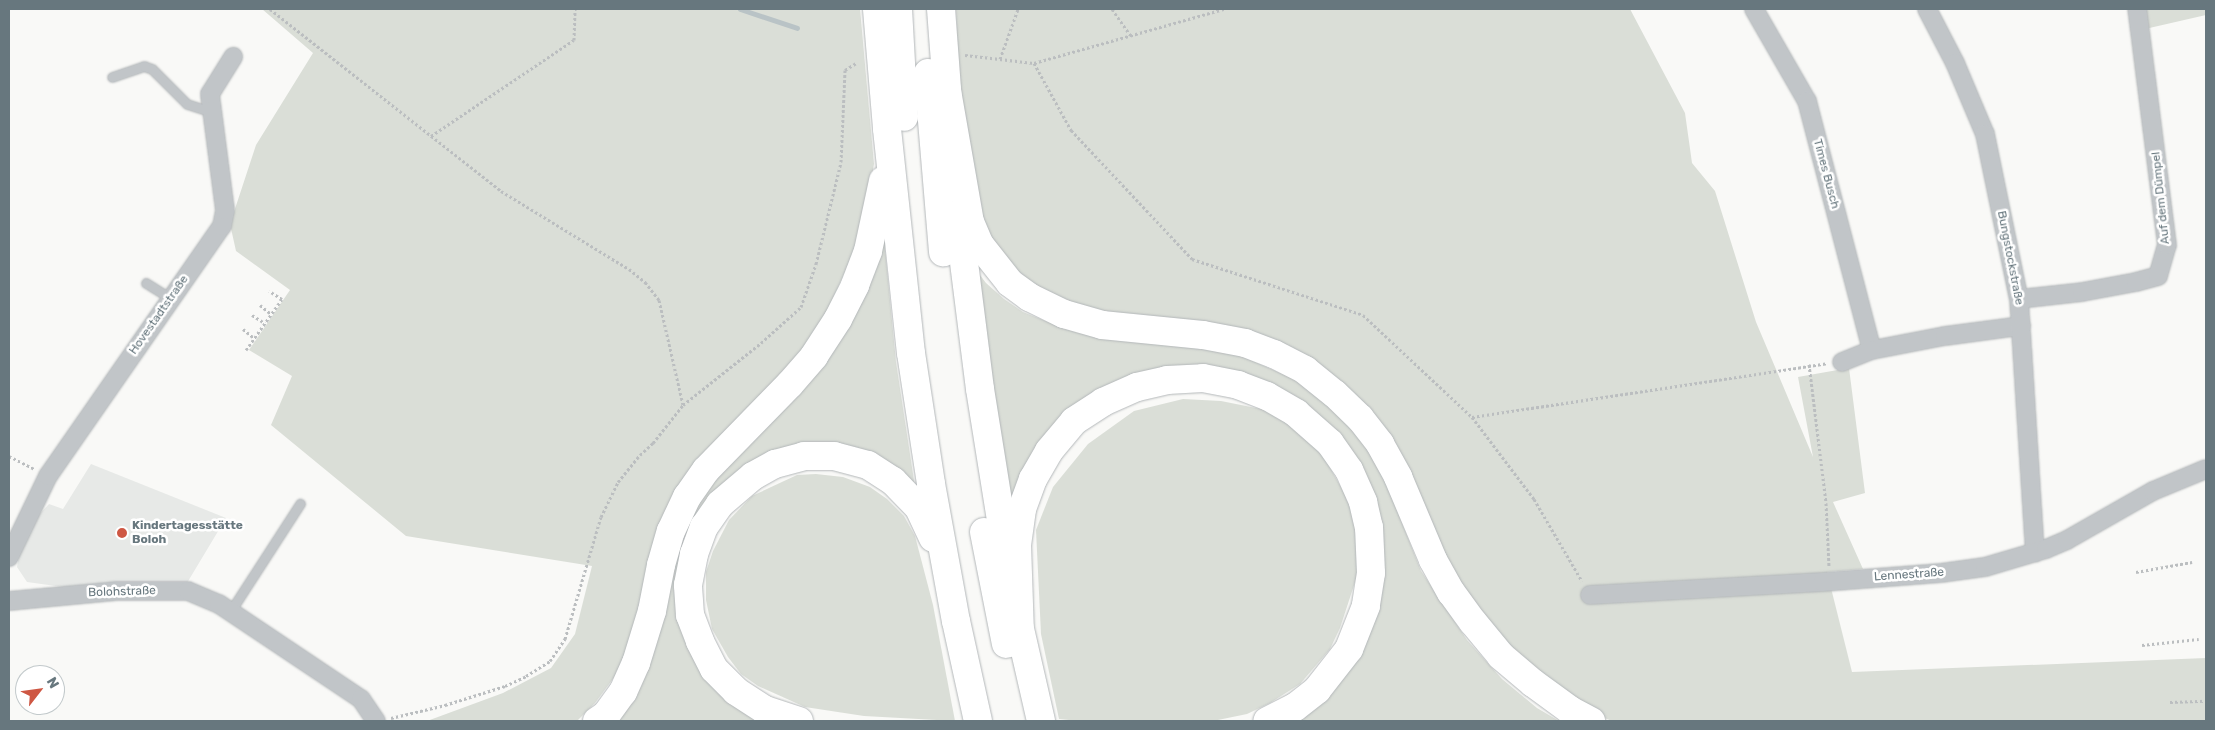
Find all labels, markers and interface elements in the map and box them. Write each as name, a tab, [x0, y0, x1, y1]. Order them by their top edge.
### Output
street label: Times Busch	[1810, 138, 1842, 210]
street label: Auf dem Dümpel	[2149, 151, 2173, 245]
street label: Bungstockstraße	[1994, 210, 2026, 306]
street label: Hovestadtstraße	[126, 273, 192, 357]
place label: Kindertagesstätte Boloh	[132, 519, 243, 547]
marker: Kindertagesstätte Boloh	[116, 527, 128, 539]
street label: Lennestraße	[1873, 565, 1945, 585]
street label: Bolohstraße	[88, 584, 156, 600]
north arrow	[15, 665, 65, 715]
text: N	[43, 674, 62, 691]

